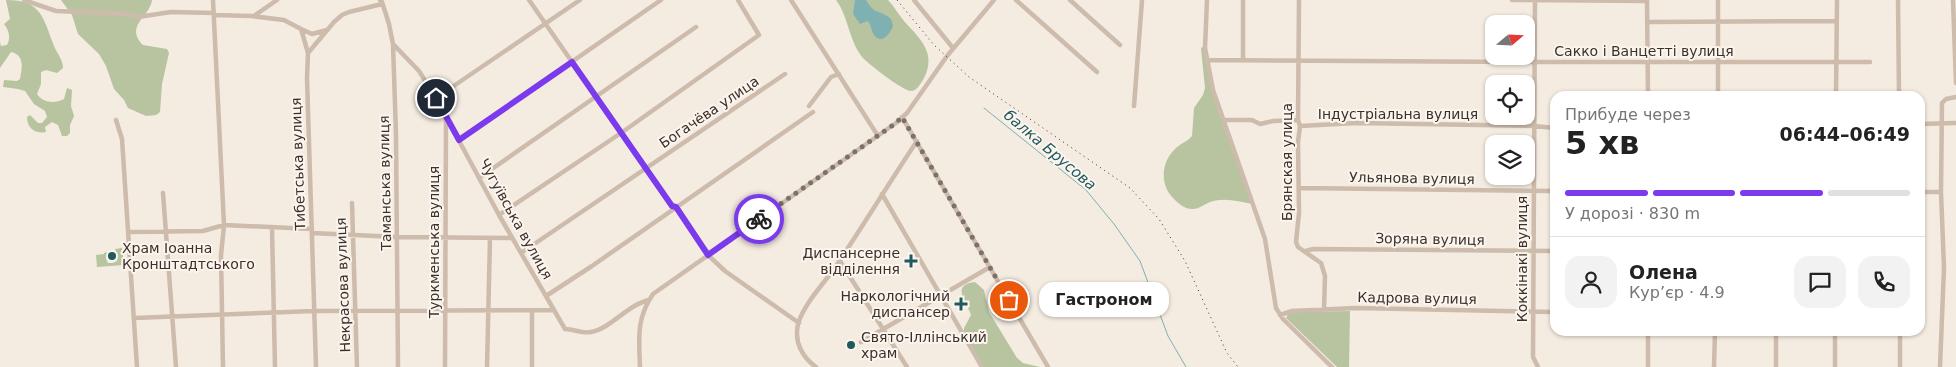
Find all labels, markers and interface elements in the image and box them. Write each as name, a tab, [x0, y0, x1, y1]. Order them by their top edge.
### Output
north arrow	[1485, 15, 1535, 65]
map controls	[1485, 15, 1535, 185]
street label: Сакко і Ванцетті вулиця	[1554, 43, 1734, 59]
street label: Богачёва улица	[656, 73, 762, 151]
button: locate	[1485, 75, 1535, 125]
pin	[415, 77, 457, 119]
icon: home	[422, 84, 450, 112]
street label: Тибетська вулиця	[288, 97, 308, 232]
street label: Брянская улица	[1279, 103, 1295, 221]
text: Прибуде через	[1565, 105, 1691, 124]
water label: балка Брусова	[1000, 106, 1100, 194]
street label: Індустріальна вулиця	[1318, 106, 1478, 122]
street label: Таманська вулиця	[376, 115, 394, 252]
text: 06:44–06:49	[1780, 123, 1910, 145]
text: 5 хв	[1565, 124, 1639, 162]
button: layers	[1485, 135, 1535, 185]
street label: Чугуївська вулиця	[476, 156, 556, 282]
street label: Туркменська вулиця	[426, 166, 442, 319]
street label: Ульянова вулиця	[1349, 169, 1475, 187]
courier	[734, 194, 784, 244]
street label: Коккінакі вулиця	[1514, 196, 1530, 322]
text: У дорозі · 830 m	[1565, 204, 1700, 223]
icon: bike	[745, 205, 773, 233]
street label: Некрасова вулиця	[333, 217, 353, 353]
street label: Зоряна вулиця	[1375, 230, 1485, 248]
place label: Храм Іоанна Кронштадтського	[122, 240, 255, 272]
place label: Диспансерне відділення	[802, 245, 900, 277]
marker: Храм Іоанна Кронштадтського	[106, 250, 118, 262]
marker: Диспансерне відділення	[904, 254, 918, 268]
button: person	[1565, 256, 1617, 308]
button: chat	[1794, 256, 1846, 308]
button: phone	[1858, 256, 1910, 308]
text: Олена	[1629, 261, 1698, 283]
pin	[988, 279, 1030, 321]
callout: Гастроном	[1039, 282, 1169, 318]
text: Кур’єр · 4.9	[1629, 283, 1725, 302]
icon: bag	[995, 286, 1023, 314]
place label: Наркологічний диспансер	[841, 288, 950, 320]
street label: Кадрова вулиця	[1357, 289, 1477, 307]
text: Гастроном	[1055, 290, 1153, 309]
marker: Наркологічний диспансер	[954, 297, 968, 311]
place label: Свято-Іллінський храм	[861, 329, 987, 361]
marker: Свято-Іллінський храм	[845, 339, 857, 351]

